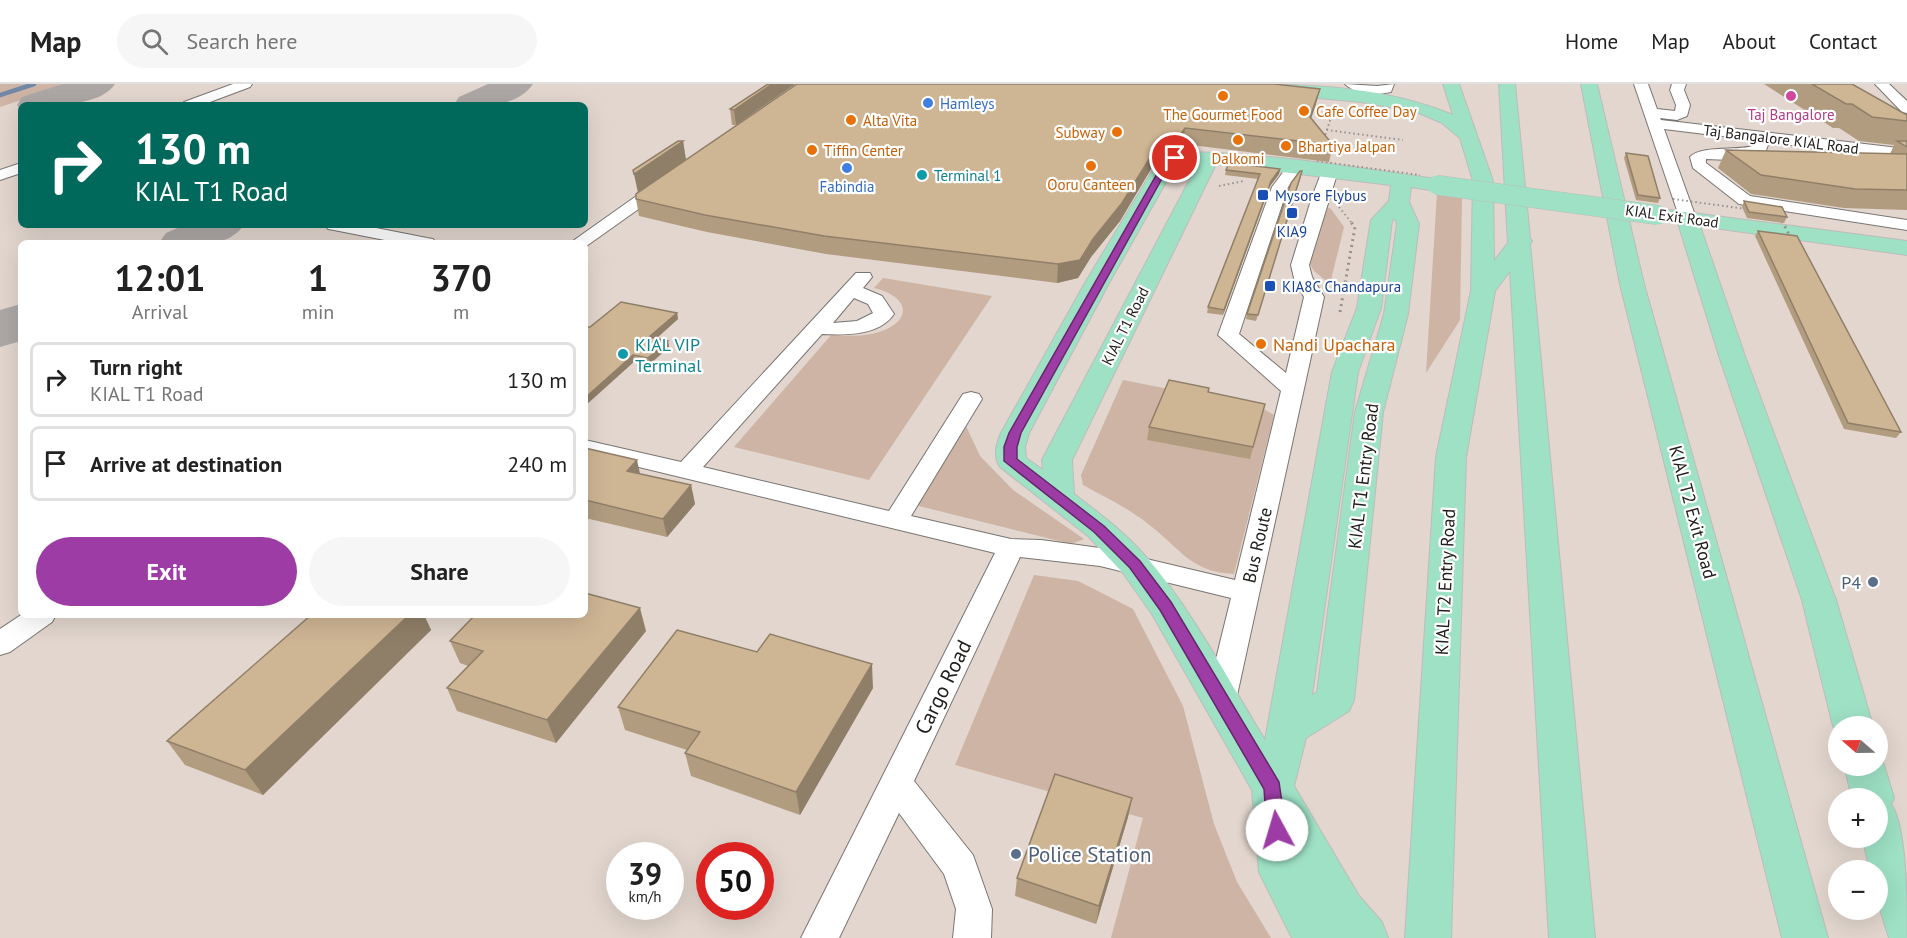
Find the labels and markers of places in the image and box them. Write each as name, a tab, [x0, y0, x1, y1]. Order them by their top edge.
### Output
marker: The Gourmet Food	[1216, 89, 1230, 103]
marker: Taj Bangalore	[1784, 89, 1798, 103]
place label: Hamleys	[940, 94, 995, 113]
marker: Hamleys	[921, 96, 935, 110]
place label: Cafe Coffee Day	[1316, 102, 1417, 121]
marker: Cafe Coffee Day	[1297, 104, 1311, 118]
place label: The Gourmet Food	[1163, 105, 1283, 124]
place label: Taj Bangalore	[1747, 105, 1835, 124]
place label: Alta Vita	[863, 111, 917, 130]
marker: Alta Vita	[844, 113, 858, 127]
place label: Subway	[1056, 123, 1105, 142]
marker: Subway	[1110, 125, 1124, 139]
pin	[1149, 132, 1200, 183]
marker: Dalkomi	[1231, 133, 1245, 147]
place label: Bhartiya Jalpan	[1298, 137, 1395, 156]
marker: Bhartiya Jalpan	[1279, 139, 1293, 153]
place label: Tiffin Center	[824, 141, 903, 160]
marker: Tiffin Center	[805, 143, 819, 157]
place label: Dalkomi	[1212, 149, 1264, 168]
marker: Ooru Canteen	[1084, 159, 1098, 173]
marker: Fabindia	[840, 161, 854, 175]
place label: Terminal 1	[934, 166, 1002, 185]
marker: Terminal 1	[915, 168, 929, 182]
place label: Ooru Canteen	[1047, 175, 1135, 194]
place label: Fabindia	[819, 177, 875, 196]
place label: Mysore Flybus	[1275, 186, 1367, 205]
marker: Mysore Flybus	[1256, 188, 1270, 202]
marker: KIA9	[1285, 206, 1299, 220]
place label: KIA9	[1277, 222, 1307, 241]
place label: KIA8C Chandapura	[1282, 277, 1401, 296]
marker: KIA8C Chandapura	[1263, 279, 1277, 293]
place label: KIAL VIP Terminal	[635, 333, 702, 377]
place label: Nandi Upachara	[1273, 333, 1396, 356]
marker: Nandi Upachara	[1254, 337, 1268, 351]
marker: KIAL VIP Terminal	[616, 347, 630, 361]
place label: P4	[1841, 571, 1861, 594]
marker: P4	[1866, 575, 1880, 589]
place label: Police Station	[1028, 841, 1151, 868]
marker: Police Station	[1009, 847, 1023, 861]

